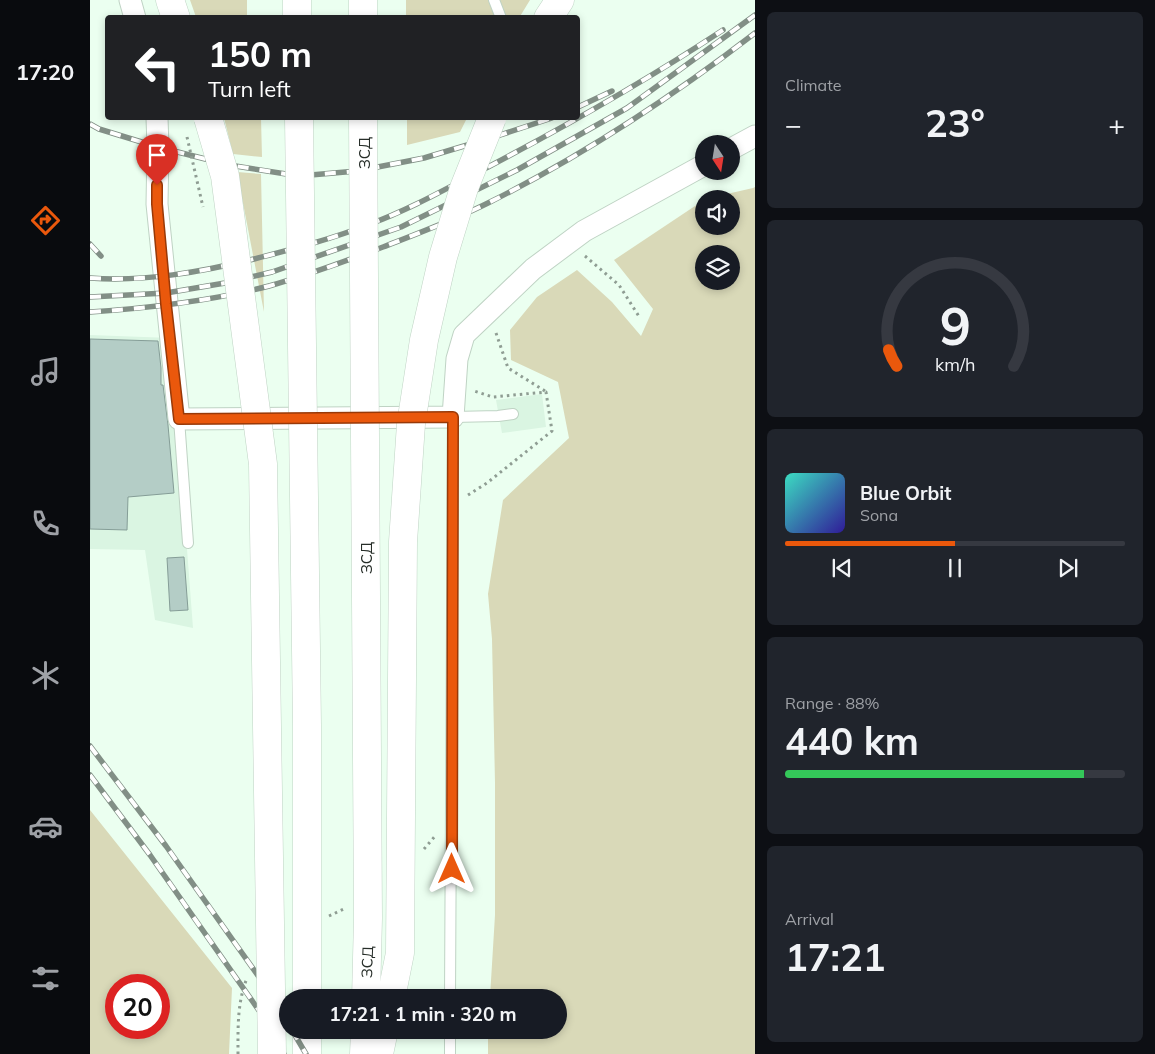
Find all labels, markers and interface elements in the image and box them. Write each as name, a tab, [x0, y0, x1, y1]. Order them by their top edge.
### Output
text: 150 m	[208, 32, 312, 76]
icon: left	[125, 35, 190, 100]
text: 17:20	[16, 58, 74, 86]
text: Turn left	[208, 75, 291, 103]
text: Climate	[785, 75, 841, 95]
text: 23°	[925, 99, 985, 147]
text: −	[785, 107, 802, 142]
text: +	[1108, 107, 1125, 142]
pin	[136, 134, 178, 185]
north arrow	[695, 135, 740, 180]
map controls	[695, 135, 740, 290]
street label: ЗСД	[355, 137, 374, 169]
icon: arrive	[143, 141, 171, 169]
button: sound	[695, 190, 740, 235]
icon: directions	[28, 203, 63, 238]
button: layers	[695, 245, 740, 290]
text: 9	[939, 293, 971, 358]
text: km/h	[935, 353, 975, 375]
icon: music	[28, 354, 63, 389]
text: Blue Orbit	[860, 481, 951, 505]
text: Sona	[860, 505, 898, 525]
icon: phone	[28, 506, 63, 541]
street label: ЗСД	[357, 542, 376, 574]
icon: previous	[828, 554, 856, 582]
icon: pause	[941, 554, 969, 582]
icon: next	[1054, 554, 1082, 582]
icon: climate	[28, 658, 63, 693]
text: Range · 88%	[785, 693, 880, 713]
text: 440 km	[785, 717, 919, 765]
icon: car	[28, 809, 63, 844]
position arrow	[425, 842, 477, 894]
text: Arrival	[785, 909, 834, 929]
text: 17:21	[785, 933, 886, 981]
street label: ЗСД	[357, 946, 377, 978]
icon: filters	[28, 961, 63, 996]
speed limit sign: 20	[105, 974, 170, 1039]
text: 17:21 · 1 min · 320 m	[329, 1002, 517, 1026]

